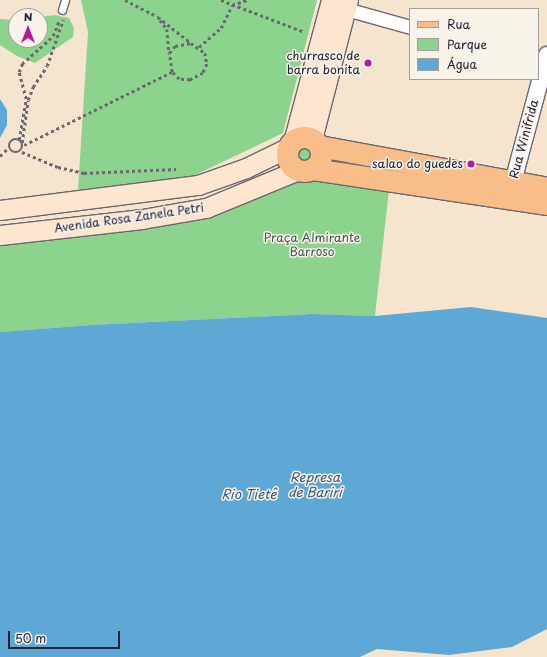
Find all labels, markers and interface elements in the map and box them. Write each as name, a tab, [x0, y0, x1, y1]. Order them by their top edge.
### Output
north arrow	[8, 8, 48, 48]
text: N	[24, 8, 32, 25]
legend	[409, 8, 539, 80]
text: Rua	[447, 15, 470, 33]
text: Parque	[447, 35, 487, 53]
place label: churrasco de barra bonita	[287, 49, 360, 77]
text: Água	[447, 55, 477, 73]
marker: churrasco de barra bonita	[363, 58, 373, 68]
street label: Rua Winifrida	[507, 98, 541, 180]
place label: salao do guedes	[372, 157, 463, 171]
marker: salao do guedes	[466, 159, 476, 169]
street label: Avenida Rosa Zanela Petri	[53, 200, 205, 236]
park label: Praça Almirante Barroso	[264, 231, 360, 259]
water label: Represa de Bariri	[288, 470, 342, 501]
water label: Rio Tietê	[221, 486, 277, 502]
scale bar	[10, 623, 122, 649]
text: 50 m	[15, 629, 46, 647]

